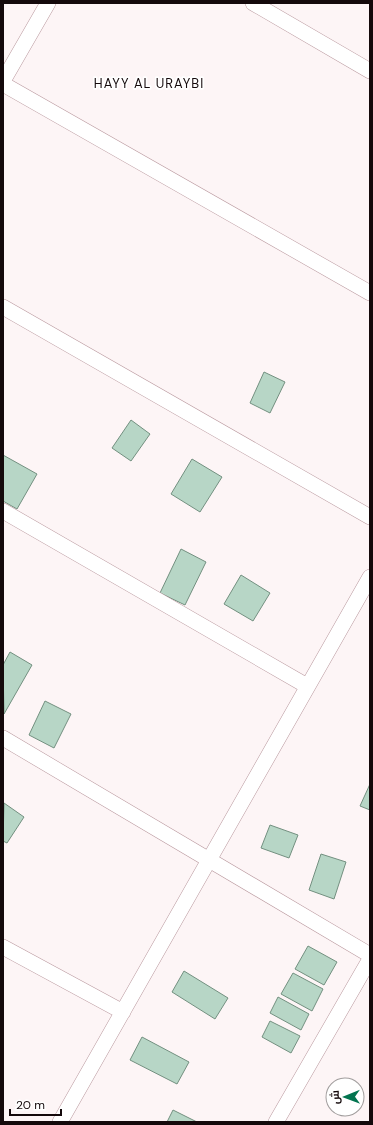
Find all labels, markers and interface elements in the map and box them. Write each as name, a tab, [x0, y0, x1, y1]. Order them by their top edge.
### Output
district label: HAYY AL URAYBI	[94, 75, 204, 92]
north arrow	[325, 1077, 365, 1117]
text: ش	[328, 1090, 342, 1104]
scale bar	[10, 1091, 61, 1117]
text: 20 m	[16, 1097, 45, 1113]

